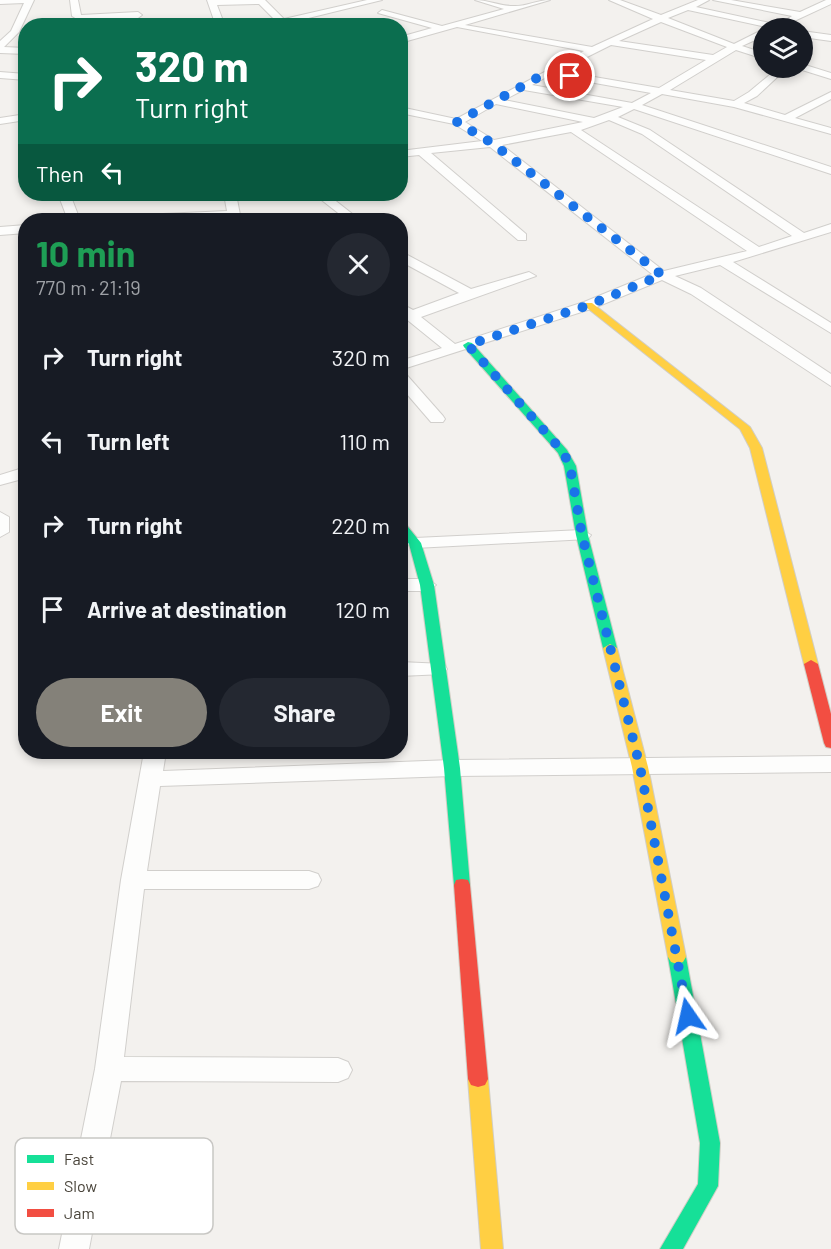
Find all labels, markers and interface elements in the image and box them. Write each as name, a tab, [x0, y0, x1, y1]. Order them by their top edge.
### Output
map controls	[753, 18, 813, 78]
button: layers	[753, 18, 813, 78]
text: 320 m	[135, 40, 249, 90]
icon: right	[36, 42, 114, 120]
pin	[544, 50, 595, 101]
icon: arrive	[553, 59, 586, 92]
text: Turn right	[135, 91, 249, 123]
icon: left	[96, 156, 129, 189]
text: Then	[36, 160, 84, 186]
text: 10 min	[36, 231, 135, 274]
button: close	[327, 233, 390, 296]
text: 770 m · 21:19	[36, 275, 141, 299]
icon: right	[36, 341, 69, 374]
text: Turn right	[87, 344, 182, 370]
text: 320 m	[332, 344, 390, 370]
icon: left	[36, 425, 69, 458]
text: Turn left	[87, 428, 170, 454]
text: 110 m	[340, 428, 390, 454]
icon: right	[36, 509, 69, 542]
text: Turn right	[87, 512, 182, 538]
text: 220 m	[331, 512, 390, 538]
icon: arrive	[36, 593, 69, 626]
text: Arrive at destination	[87, 596, 286, 622]
text: 120 m	[335, 596, 390, 622]
button: Exit	[36, 678, 207, 747]
button: Share	[219, 678, 390, 747]
position arrow	[656, 984, 720, 1048]
legend	[15, 1138, 213, 1234]
text: Fast	[64, 1149, 94, 1168]
text: Slow	[64, 1176, 97, 1195]
text: Jam	[64, 1203, 95, 1222]

